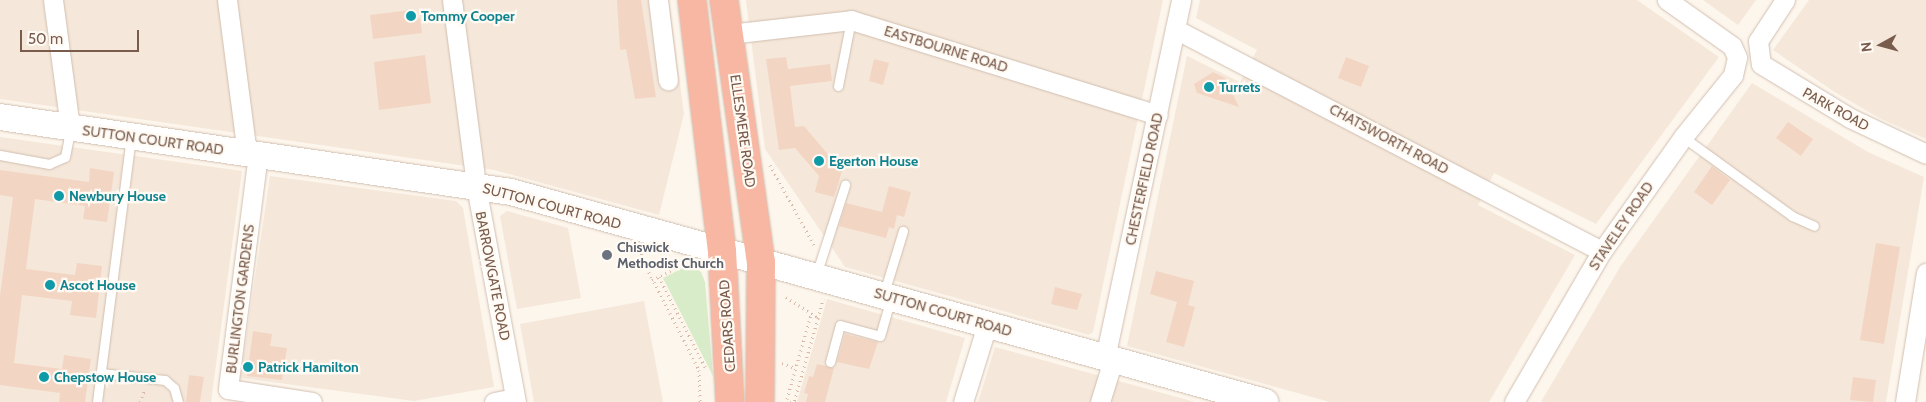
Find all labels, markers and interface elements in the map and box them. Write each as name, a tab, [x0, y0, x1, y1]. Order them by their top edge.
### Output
place label: Tommy Cooper	[421, 8, 515, 24]
marker: Tommy Cooper	[405, 10, 417, 22]
scale bar	[22, 20, 141, 52]
north arrow	[1856, 20, 1906, 70]
street label: EASTBOURNE ROAD	[882, 22, 1010, 76]
text: 50 m	[28, 30, 63, 48]
text: N	[1857, 41, 1876, 53]
street label: ELLESMERE ROAD	[727, 73, 759, 189]
place label: Turrets	[1219, 79, 1260, 95]
marker: Turrets	[1203, 81, 1215, 93]
street label: PARK ROAD	[1800, 84, 1872, 134]
street label: CHATSWORTH ROAD	[1327, 100, 1451, 178]
street label: CHESTERFIELD ROAD	[1122, 111, 1166, 247]
street label: SUTTON COURT ROAD	[81, 122, 225, 158]
place label: Egerton House	[829, 153, 918, 169]
marker: Egerton House	[813, 155, 825, 167]
street label: SUTTON COURT ROAD	[481, 179, 623, 233]
street label: STAVELEY ROAD	[1585, 179, 1657, 273]
place label: Newbury House	[69, 188, 166, 204]
marker: Newbury House	[53, 190, 65, 202]
street label: BARROWGATE ROAD	[472, 210, 514, 342]
street label: BURLINGTON GARDENS	[223, 224, 257, 374]
place label: Chiswick Methodist Church	[617, 239, 724, 272]
marker: Chiswick Methodist Church	[601, 249, 613, 261]
place label: Ascot House	[60, 277, 136, 293]
marker: Ascot House	[44, 279, 56, 291]
street label: CEDARS ROAD	[715, 279, 739, 373]
street label: SUTTON COURT ROAD	[872, 284, 1014, 340]
place label: Patrick Hamilton	[258, 359, 359, 375]
marker: Patrick Hamilton	[242, 361, 254, 373]
place label: Chepstow House	[54, 369, 156, 385]
marker: Chepstow House	[38, 371, 50, 383]

